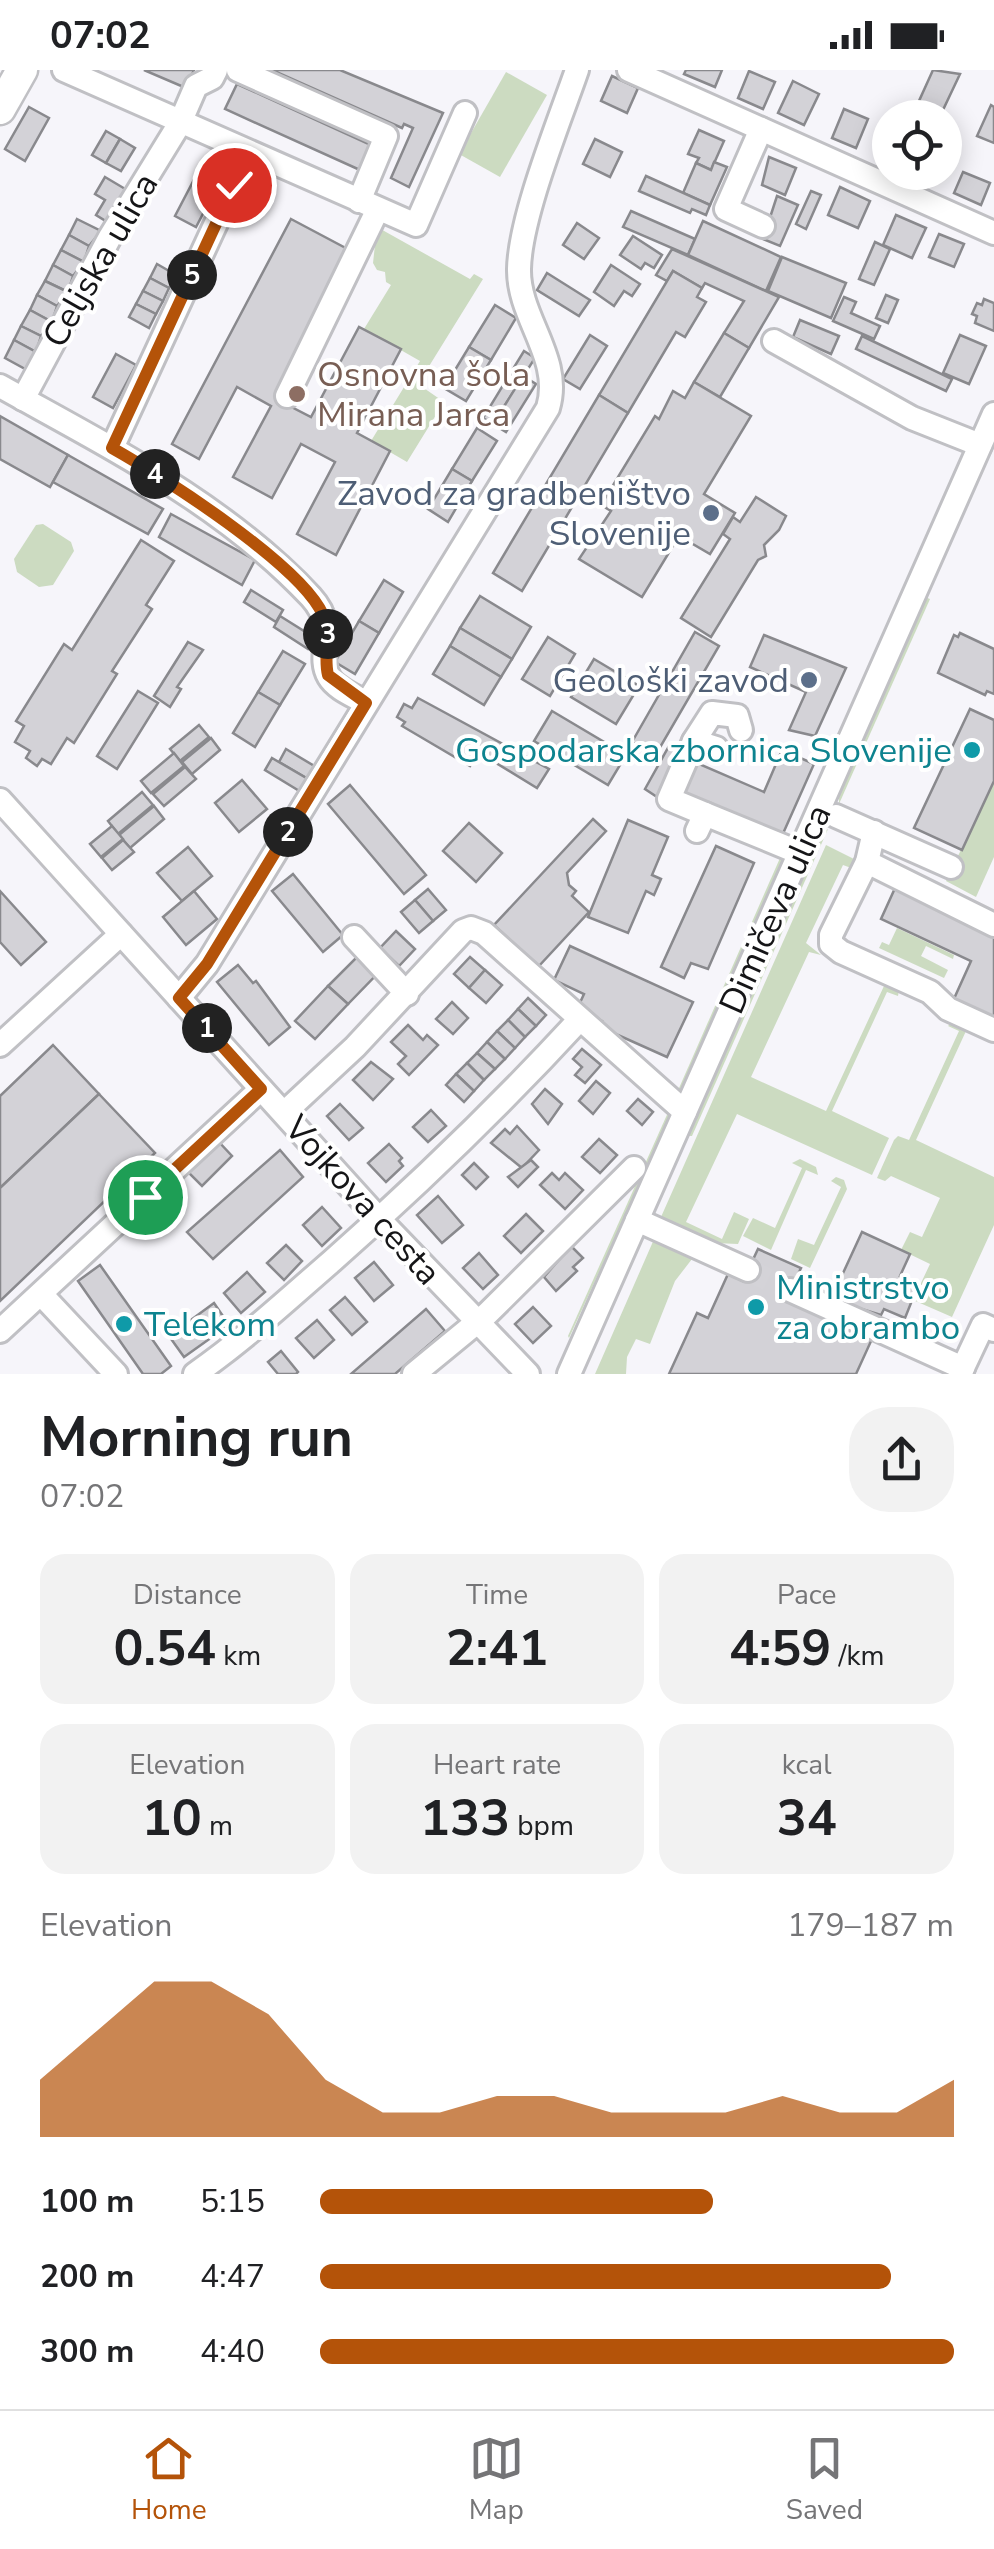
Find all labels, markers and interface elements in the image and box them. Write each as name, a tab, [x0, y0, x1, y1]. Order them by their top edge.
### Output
text: 07:02	[50, 10, 151, 61]
map controls	[872, 100, 962, 190]
button: locate	[872, 100, 962, 190]
pin	[192, 143, 277, 228]
icon: check	[207, 158, 262, 213]
street label: Celjska ulica	[32, 164, 169, 356]
pin: 5	[167, 250, 217, 300]
text: 5	[184, 256, 200, 294]
place label: Osnovna šola Mirana Jarca	[317, 351, 530, 438]
marker: Osnovna šola Mirana Jarca	[286, 383, 308, 405]
pin: 4	[130, 449, 180, 499]
text: 4	[147, 455, 163, 493]
place label: Zavod za gradbeništvo Slovenije	[337, 470, 691, 557]
marker: Zavod za gradbeništvo Slovenije	[700, 502, 722, 524]
pin: 3	[303, 609, 353, 659]
text: 3	[320, 615, 336, 653]
place label: Geološki zavod	[552, 657, 789, 704]
marker: Geološki zavod	[798, 669, 820, 691]
place label: Gospodarska zbornica Slovenije	[455, 727, 952, 774]
marker: Gospodarska zbornica Slovenije	[961, 739, 983, 761]
street label: Dimičeva ulica	[708, 797, 843, 1021]
pin: 2	[263, 807, 313, 857]
text: 2	[280, 813, 296, 851]
pin: 1	[182, 1003, 232, 1053]
text: 1	[199, 1009, 215, 1047]
street label: Vojkova cesta	[273, 1105, 451, 1295]
pin	[103, 1155, 188, 1240]
icon: arrive	[118, 1170, 173, 1225]
place label: Ministrstvo za obrambo	[776, 1264, 960, 1351]
marker: Ministrstvo za obrambo	[745, 1296, 767, 1318]
place label: Telekom	[144, 1301, 276, 1348]
marker: Telekom	[113, 1313, 135, 1335]
text: Morning run	[40, 1400, 353, 1475]
button: share	[849, 1407, 954, 1512]
text: 07:02	[40, 1475, 124, 1518]
text: Distance	[133, 1576, 242, 1614]
text: Time	[466, 1576, 528, 1614]
text: Pace	[777, 1576, 836, 1614]
text: 0.54	[114, 1614, 216, 1683]
text: 2:41	[446, 1614, 548, 1683]
text: 4:59	[729, 1614, 831, 1683]
text: km	[216, 1637, 261, 1675]
text: /km	[831, 1637, 884, 1675]
text: Elevation	[129, 1746, 245, 1784]
text: Heart rate	[433, 1746, 561, 1784]
text: kcal	[782, 1746, 831, 1784]
text: 10	[142, 1784, 202, 1853]
text: 133	[420, 1784, 510, 1853]
text: 34	[777, 1784, 837, 1853]
text: m	[202, 1807, 233, 1845]
text: bpm	[510, 1807, 574, 1845]
text: Elevation	[40, 1904, 173, 1947]
text: 179–187 m	[787, 1904, 954, 1947]
text: 100 m	[40, 2180, 134, 2223]
text: 5:15	[200, 2180, 265, 2223]
text: 200 m	[40, 2255, 134, 2298]
text: 4:47	[200, 2255, 265, 2298]
text: 300 m	[40, 2330, 134, 2373]
text: 4:40	[200, 2330, 265, 2373]
tab: Home	[131, 2431, 207, 2529]
tab: Map	[469, 2431, 524, 2529]
tab: Saved	[786, 2431, 863, 2529]

